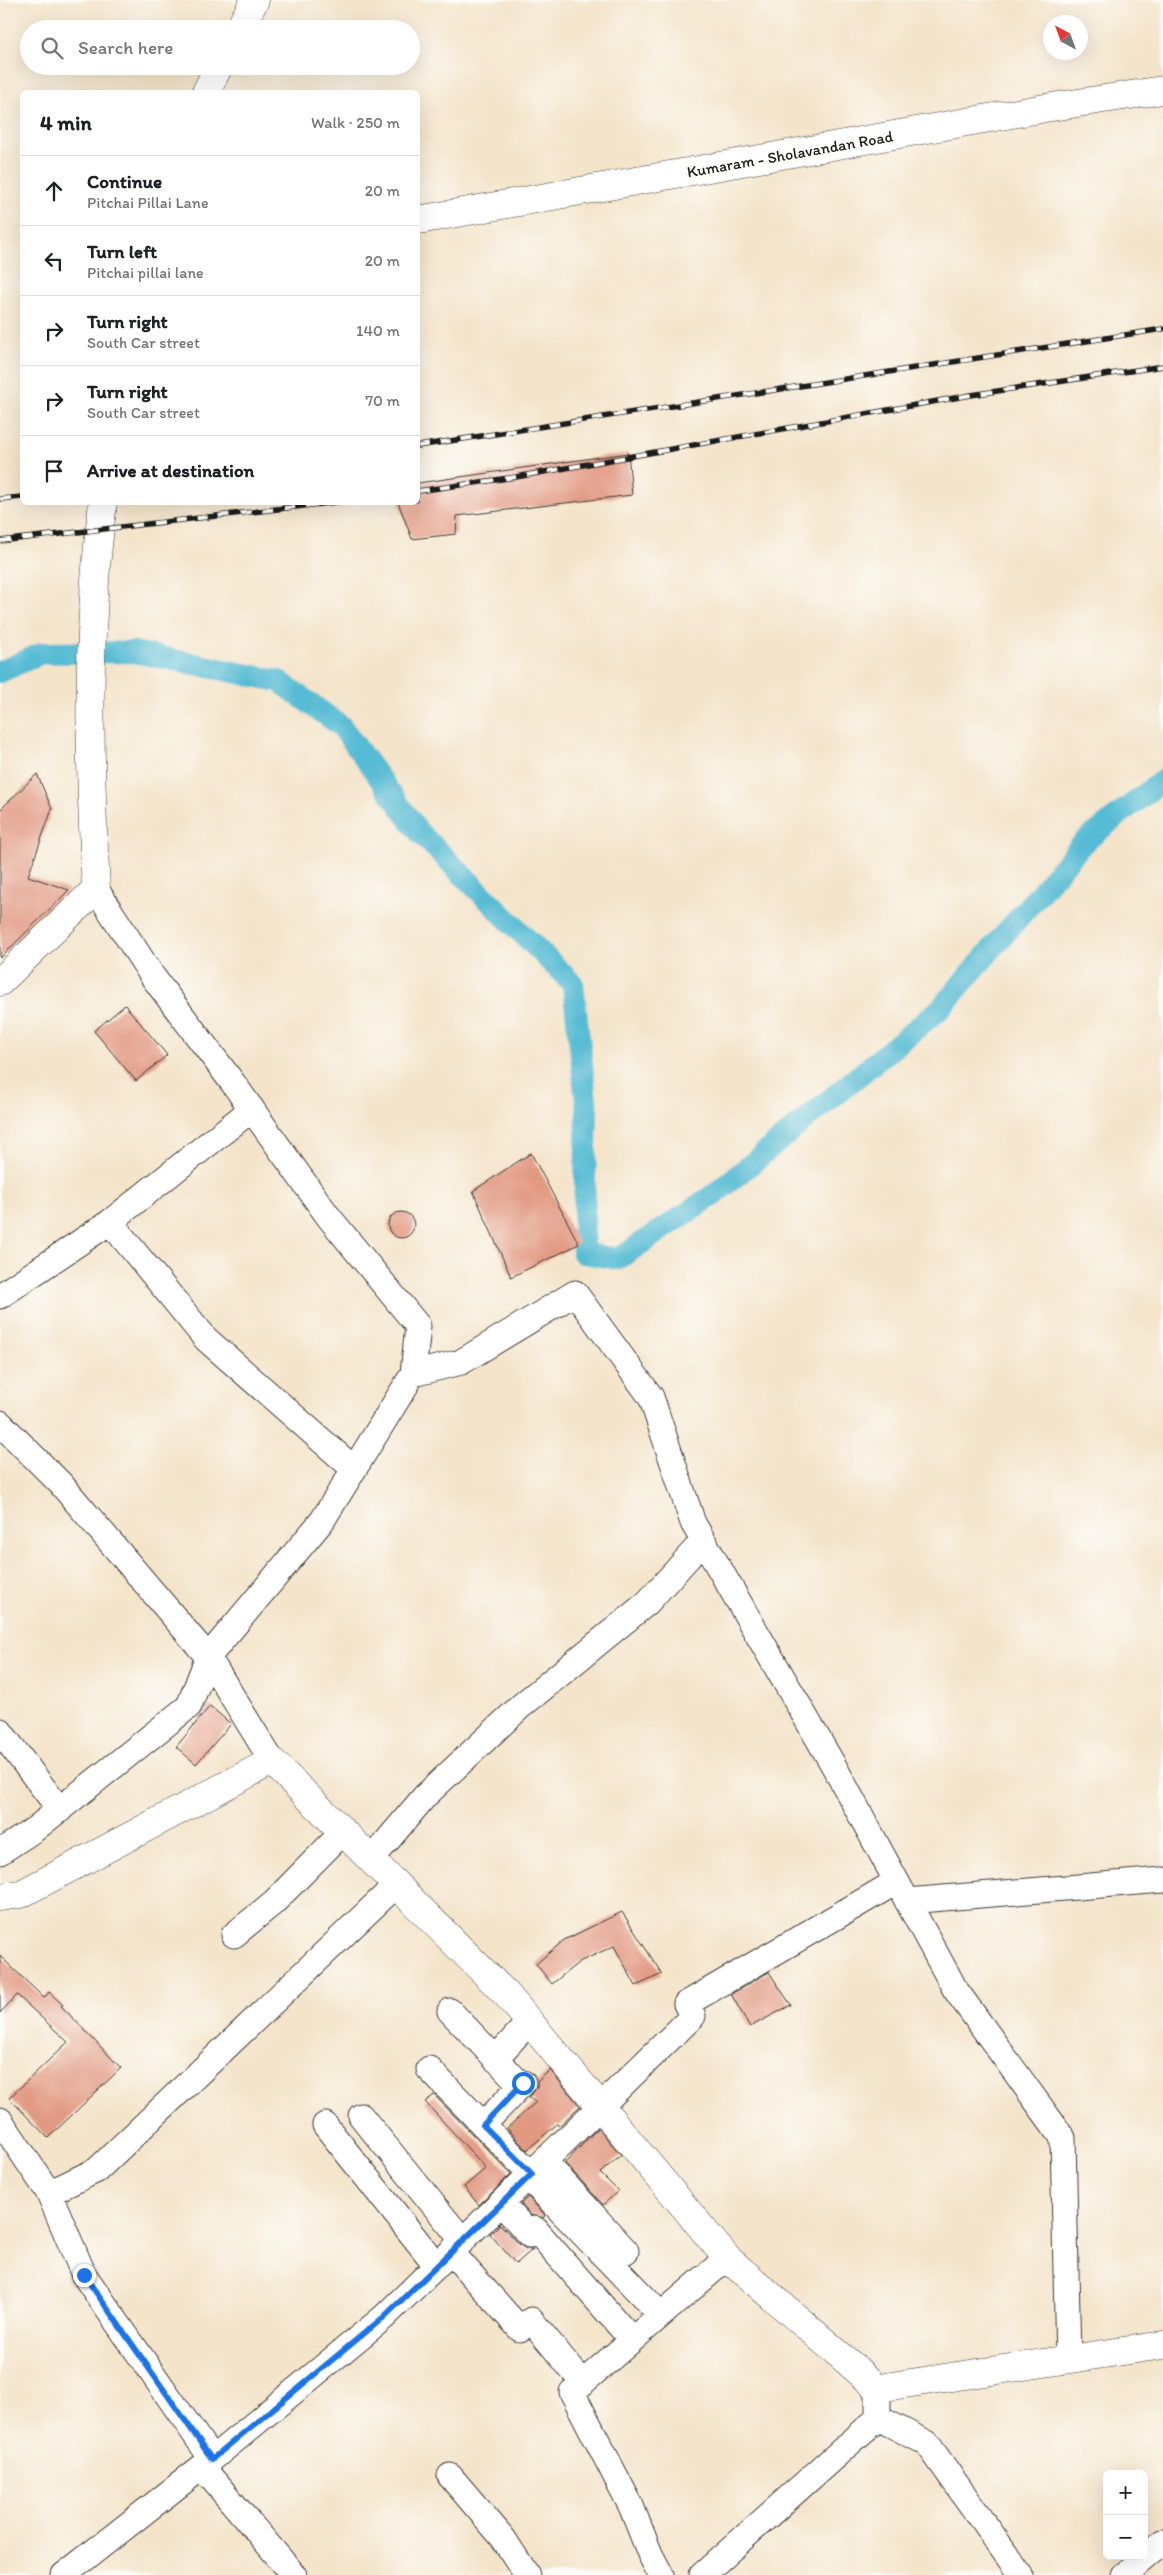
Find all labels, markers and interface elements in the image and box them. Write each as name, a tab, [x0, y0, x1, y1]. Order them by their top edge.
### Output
north arrow	[1043, 15, 1088, 60]
search box	[20, 20, 420, 75]
icon: search	[38, 34, 66, 62]
text: Search here	[78, 36, 173, 59]
text: 4 min	[40, 110, 92, 135]
text: Walk · 250 m	[311, 113, 400, 132]
street label: Kumaram - Sholavandan Road	[685, 126, 895, 182]
text: Continue	[87, 170, 162, 193]
icon: ahead	[40, 177, 68, 205]
text: 20 m	[365, 181, 400, 200]
text: Pitchai Pillai Lane	[87, 193, 209, 212]
text: Turn left	[87, 240, 157, 263]
icon: left	[40, 247, 68, 275]
text: 20 m	[365, 251, 400, 270]
text: Pitchai pillai lane	[87, 263, 204, 282]
text: Turn right	[87, 310, 168, 333]
icon: right	[40, 317, 68, 345]
text: 140 m	[356, 321, 400, 340]
text: South Car street	[87, 333, 200, 352]
text: Turn right	[87, 380, 168, 403]
icon: right	[40, 387, 68, 415]
text: 70 m	[365, 391, 400, 410]
text: South Car street	[87, 403, 200, 422]
icon: arrive	[40, 457, 68, 485]
text: Arrive at destination	[87, 459, 254, 482]
route start	[512, 2072, 535, 2095]
route end	[73, 2264, 96, 2287]
map controls	[1103, 2470, 1148, 2560]
button: +	[1103, 2470, 1148, 2515]
button: −	[1103, 2515, 1148, 2560]

